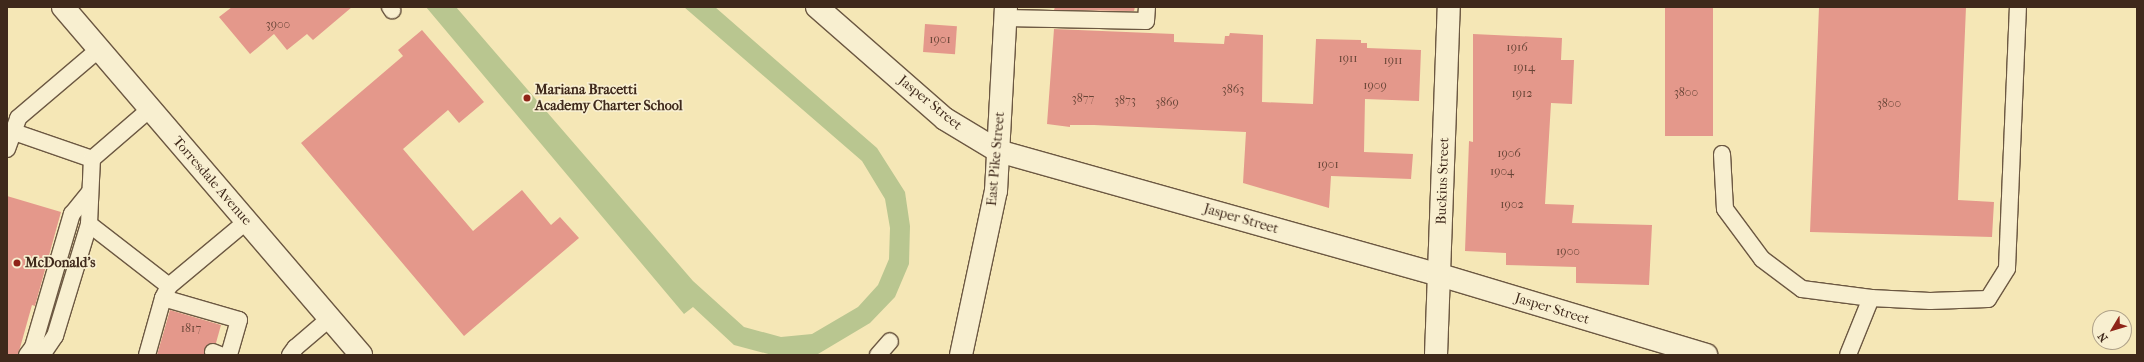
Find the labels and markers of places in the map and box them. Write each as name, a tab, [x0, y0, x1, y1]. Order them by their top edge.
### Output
place label: Mariana Bracetti Academy Charter School	[535, 82, 683, 114]
marker: Mariana Bracetti Academy Charter School	[522, 93, 532, 103]
place label: McDonald's	[25, 255, 96, 271]
marker: McDonald's	[12, 258, 22, 268]

